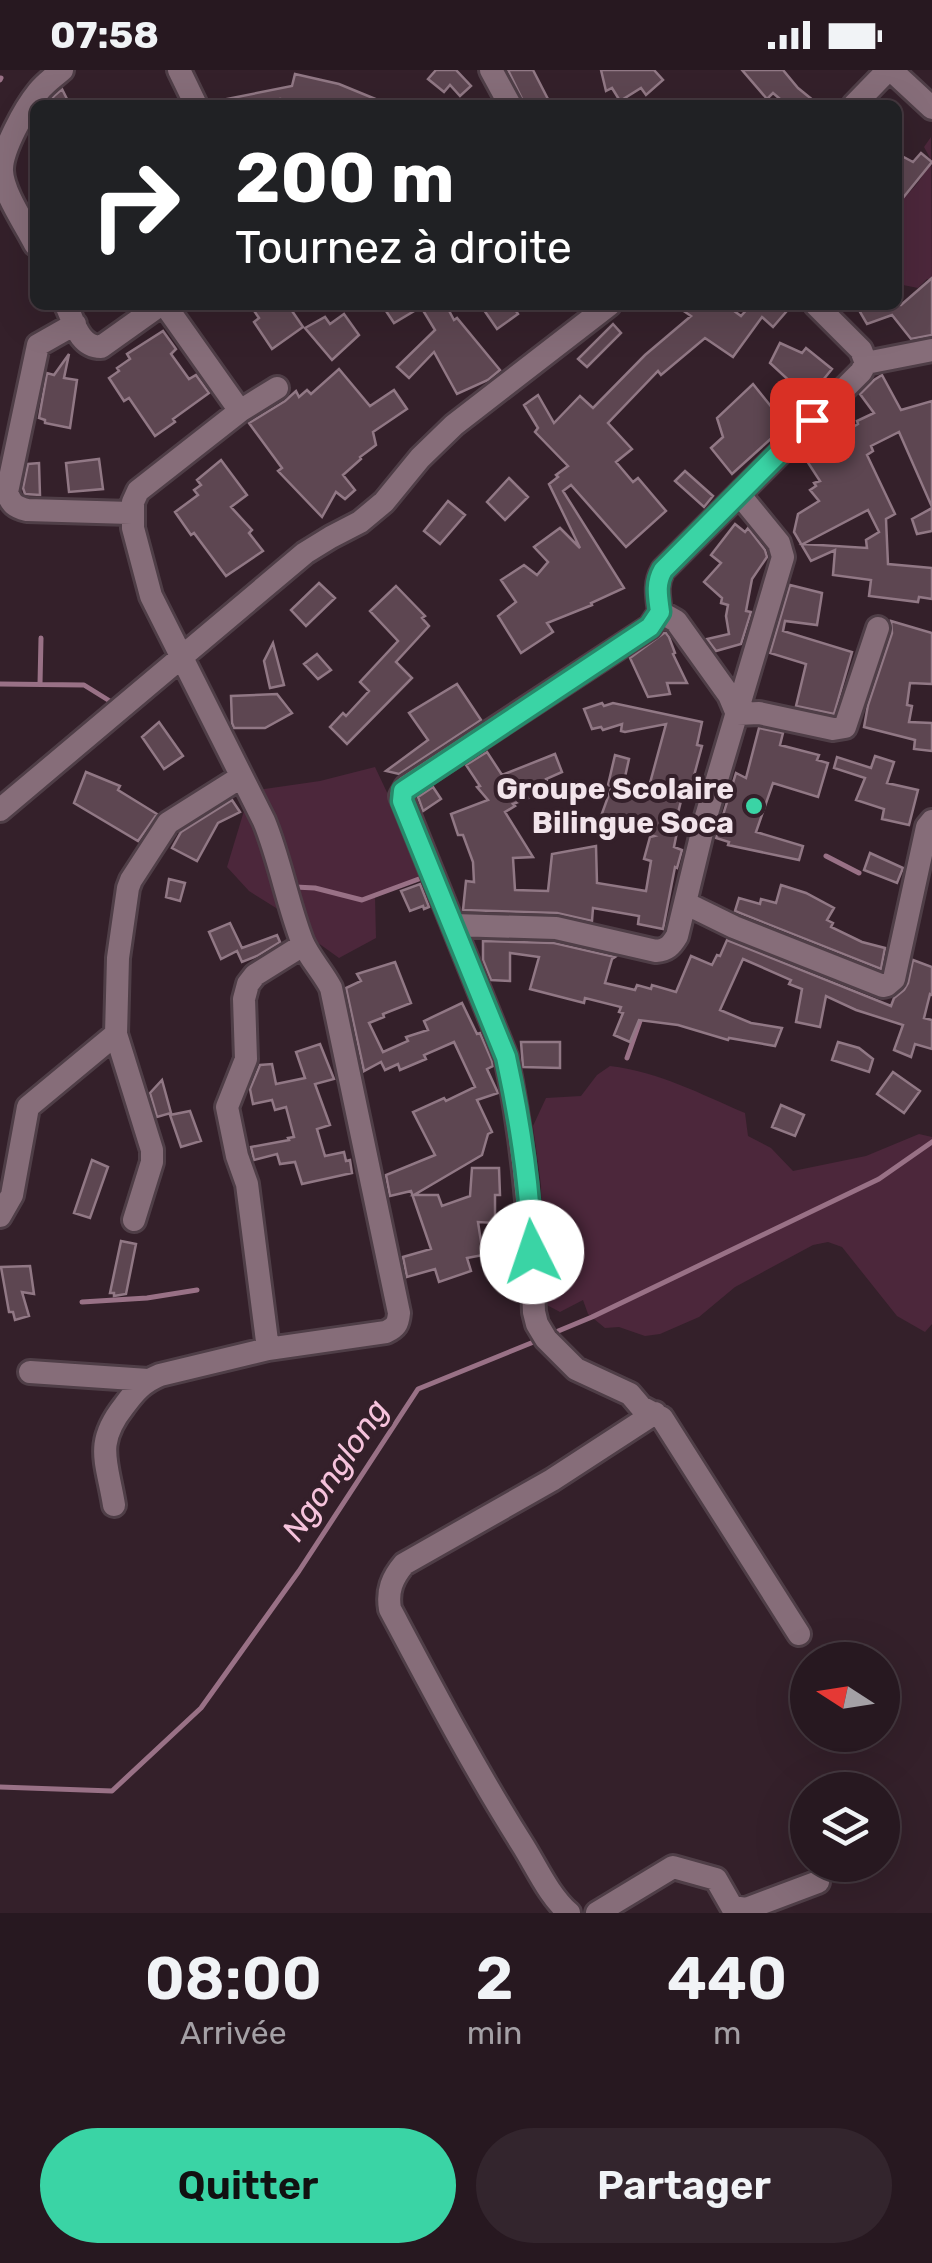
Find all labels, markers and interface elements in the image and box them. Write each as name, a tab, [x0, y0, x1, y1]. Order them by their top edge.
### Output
text: 07:58	[50, 12, 159, 58]
text: 200 m	[235, 137, 455, 220]
icon: right	[70, 140, 200, 270]
text: Tournez à droite	[235, 221, 572, 274]
pin	[770, 378, 855, 463]
icon: arrive	[785, 393, 840, 448]
place label: Groupe Scolaire Bilingue Soca	[496, 771, 734, 841]
marker: Groupe Scolaire Bilingue Soca	[743, 795, 765, 817]
position arrow	[480, 1200, 584, 1304]
water label: Ngonglong	[274, 1392, 396, 1548]
north arrow	[790, 1642, 900, 1752]
map controls	[790, 1642, 900, 1882]
button: layers	[790, 1772, 900, 1882]
text: 08:00	[145, 1943, 322, 2014]
text: 2	[475, 1943, 514, 2014]
text: 440	[667, 1943, 787, 2014]
text: Arrivée	[180, 2014, 287, 2052]
text: min	[467, 2014, 522, 2052]
text: m	[713, 2014, 741, 2052]
button: Quitter	[40, 2128, 456, 2243]
button: Partager	[476, 2128, 892, 2243]

